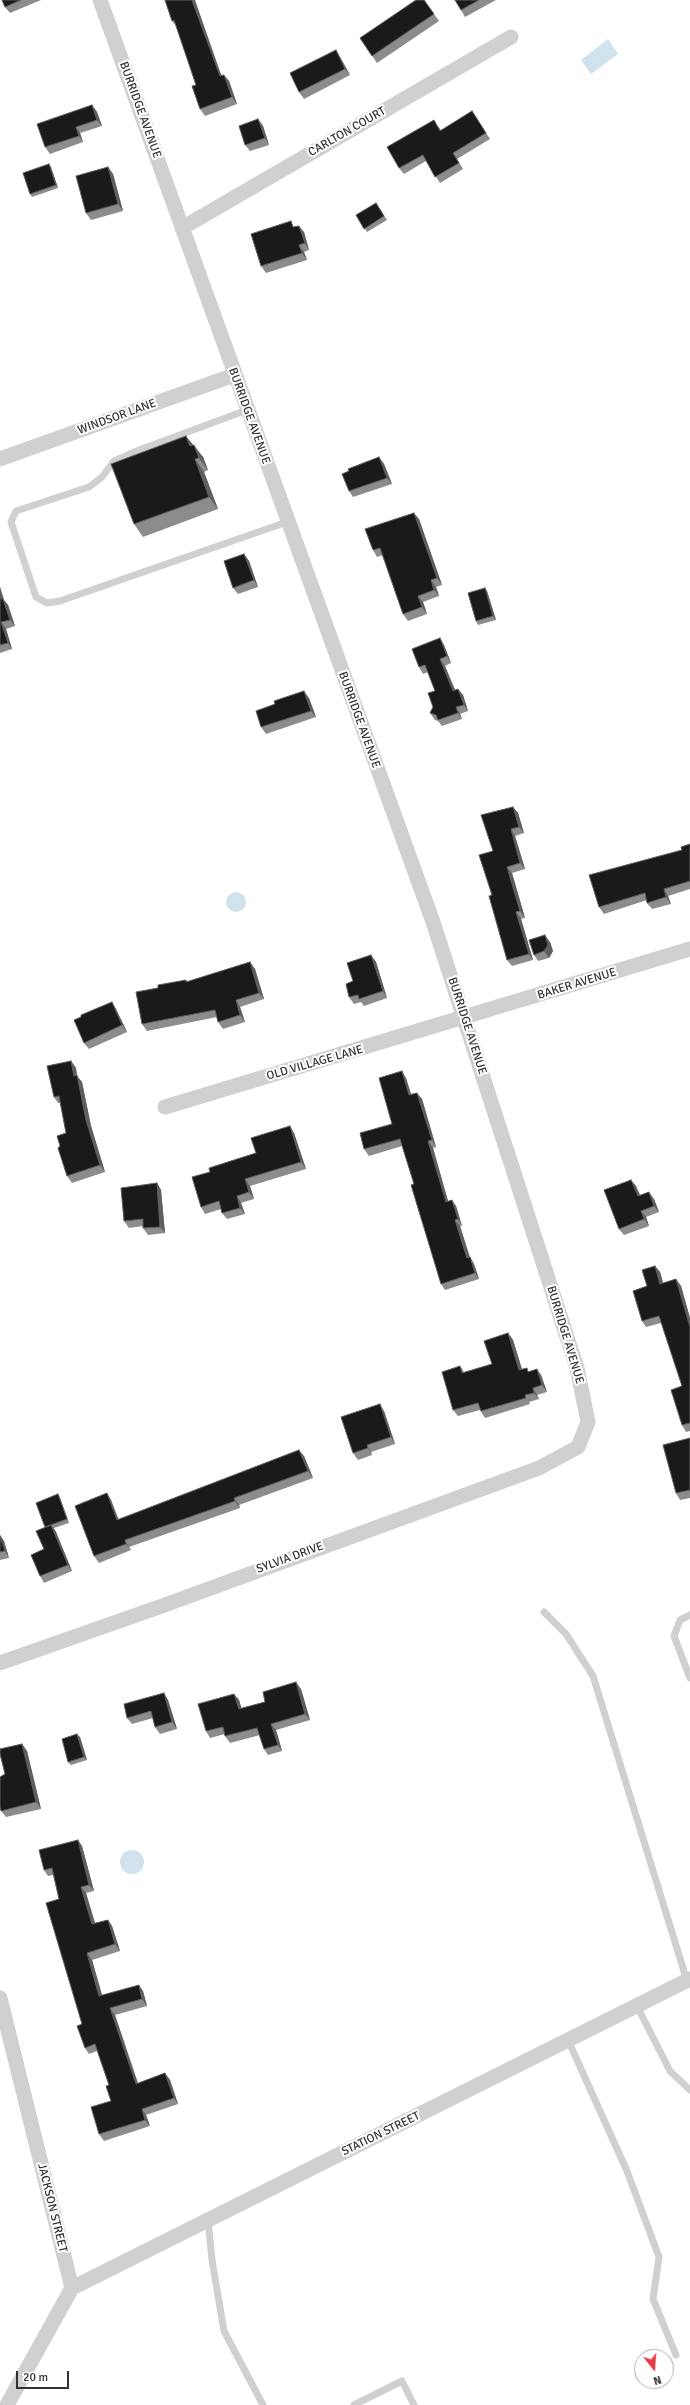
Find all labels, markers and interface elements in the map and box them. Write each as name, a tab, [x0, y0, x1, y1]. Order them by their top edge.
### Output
street label: BURRIDGE AVENUE	[116, 60, 164, 160]
street label: CARLTON COURT	[306, 104, 388, 160]
street label: BURRIDGE AVENUE	[225, 366, 273, 466]
street label: WINDSOR LANE	[76, 396, 158, 438]
street label: BURRIDGE AVENUE	[335, 670, 383, 770]
street label: BAKER AVENUE	[536, 965, 618, 1003]
street label: BURRIDGE AVENUE	[444, 975, 490, 1077]
street label: OLD VILLAGE LANE	[265, 1042, 365, 1084]
street label: BURRIDGE AVENUE	[543, 1284, 587, 1386]
street label: SYLVIA DRIVE	[254, 1539, 326, 1577]
street label: STATION STREET	[340, 2109, 422, 2159]
street label: JACKSON STREET	[34, 2162, 70, 2254]
north arrow	[634, 2349, 674, 2389]
scale bar	[18, 2363, 71, 2389]
text: 20 m	[23, 2370, 48, 2385]
text: N	[652, 2373, 663, 2387]

